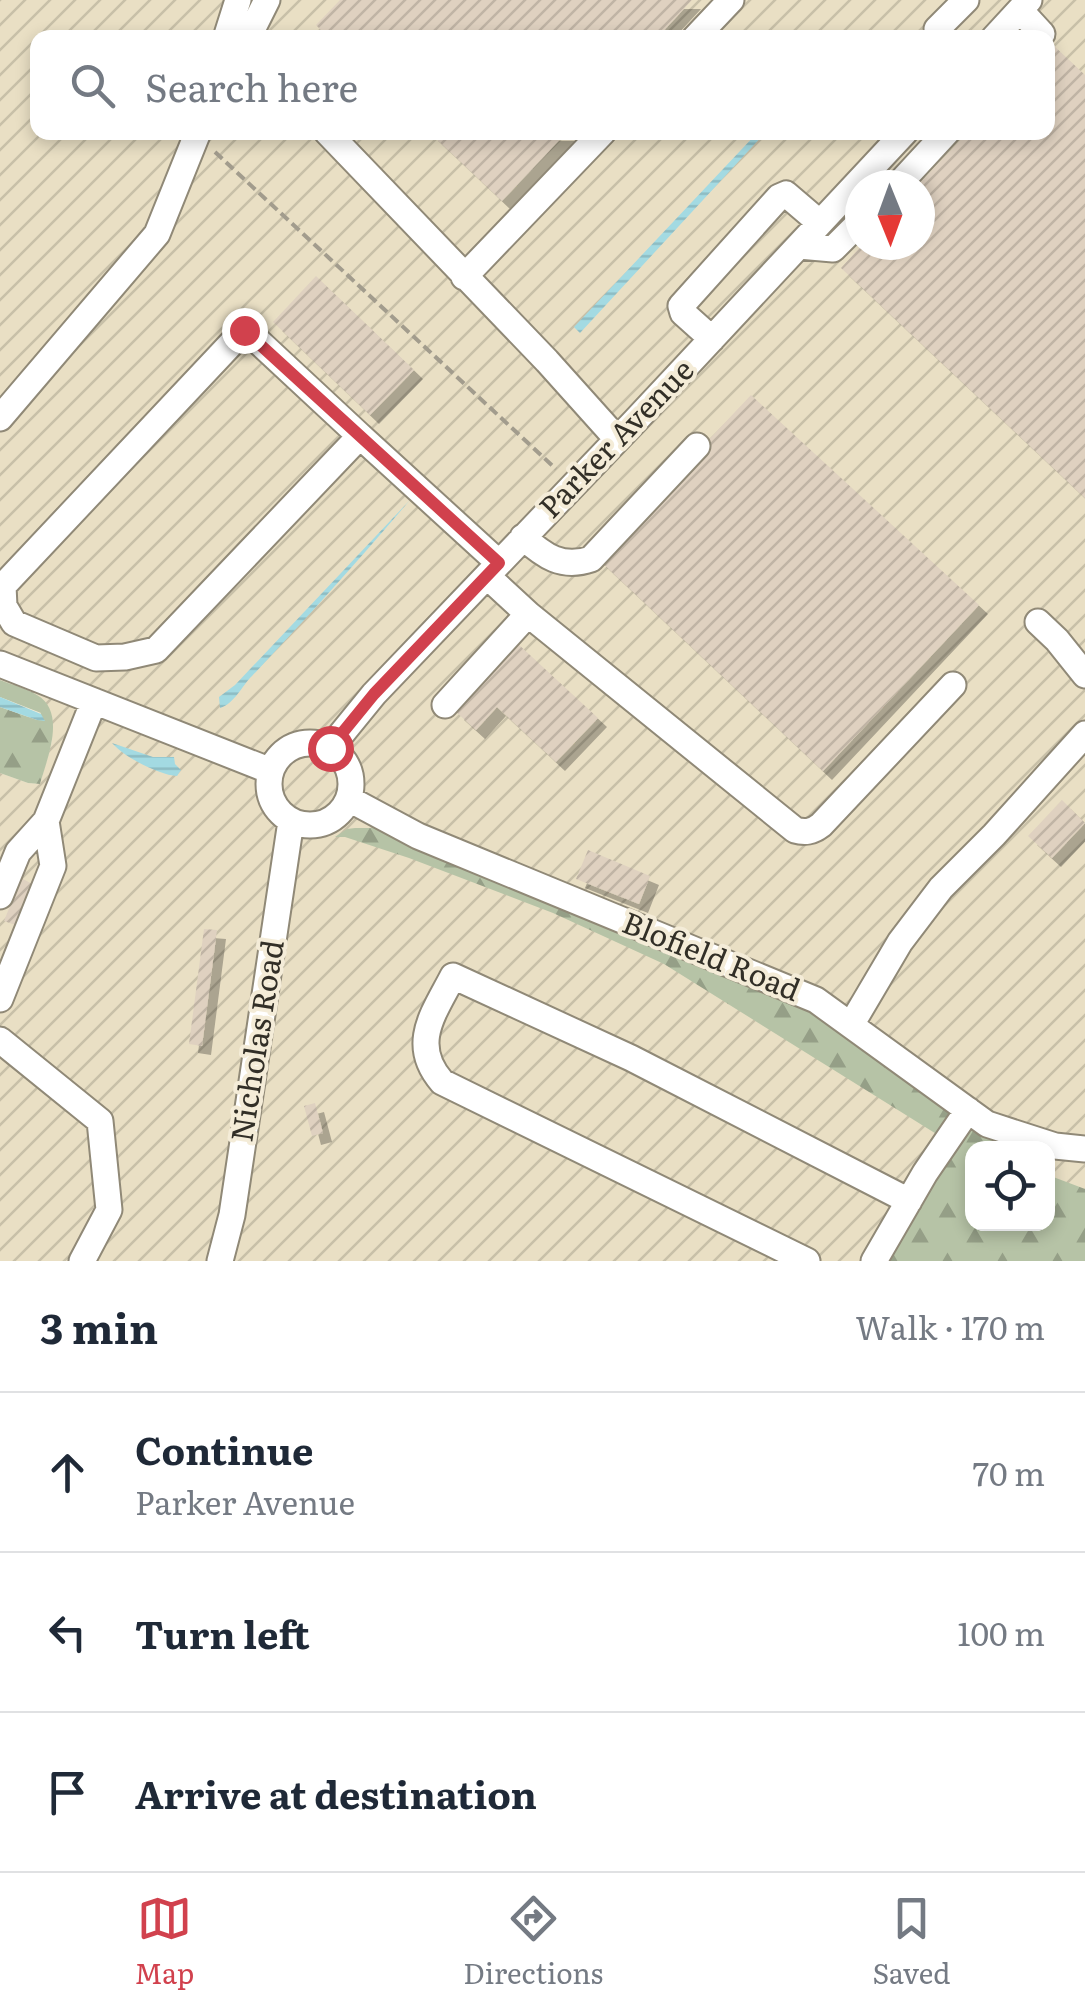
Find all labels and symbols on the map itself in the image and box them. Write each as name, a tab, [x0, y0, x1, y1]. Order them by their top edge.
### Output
north arrow	[845, 170, 935, 260]
route end	[222, 308, 268, 354]
street label: Parker Avenue	[527, 347, 702, 526]
route start	[308, 726, 354, 772]
street label: Blofield Road	[617, 899, 808, 1010]
street label: Nicholas Road	[217, 936, 293, 1145]

